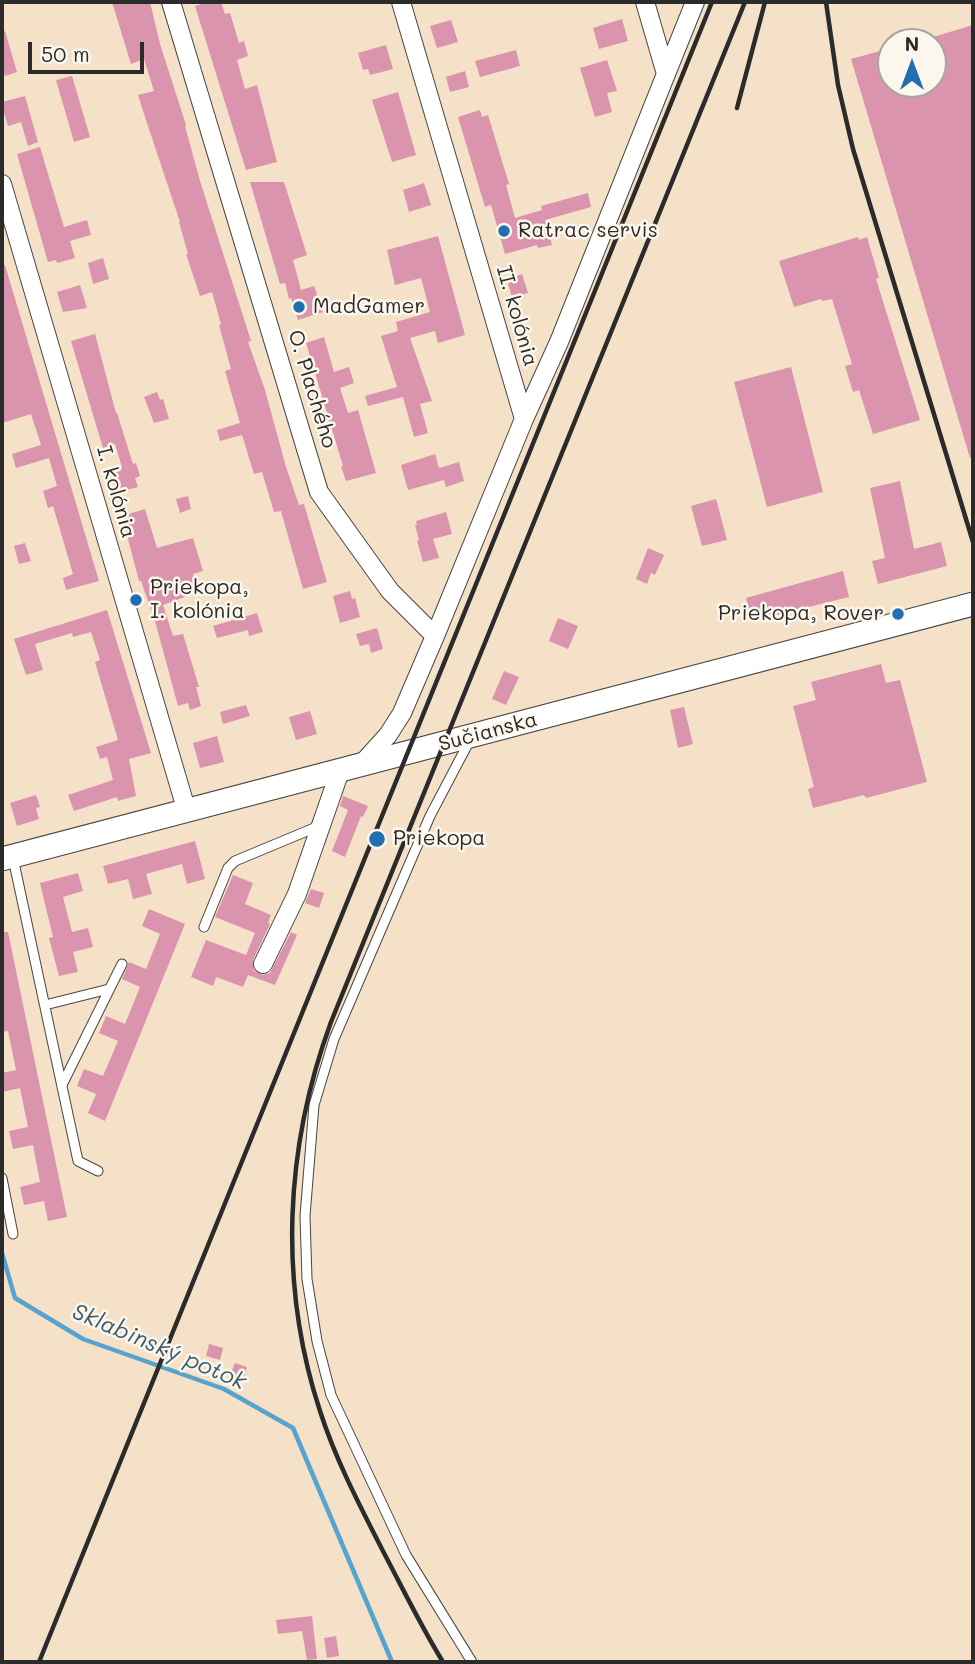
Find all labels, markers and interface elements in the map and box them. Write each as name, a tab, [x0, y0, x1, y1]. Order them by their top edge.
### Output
scale bar	[32, 28, 147, 72]
north arrow	[877, 28, 947, 98]
text: N	[905, 31, 919, 56]
text: 50 m	[41, 40, 90, 67]
place label: Ratrac servis	[518, 218, 658, 244]
marker: Ratrac servis	[496, 223, 512, 239]
street label: II. kolónia	[491, 263, 543, 369]
place label: MadGamer	[313, 294, 425, 320]
marker: MadGamer	[291, 299, 307, 315]
street label: O. Plachého	[282, 327, 342, 451]
street label: I. kolónia	[91, 443, 141, 541]
place label: Priekopa, I. kolónia	[150, 575, 249, 625]
marker: Priekopa, I. kolónia	[128, 592, 144, 608]
place label: Priekopa, Rover	[718, 601, 884, 627]
marker: Priekopa, Rover	[890, 606, 906, 622]
street label: Sučianska	[436, 707, 540, 757]
place label: Priekopa	[393, 826, 485, 852]
marker: Priekopa	[367, 829, 387, 849]
water label: Sklabinský potok	[68, 1298, 250, 1396]

